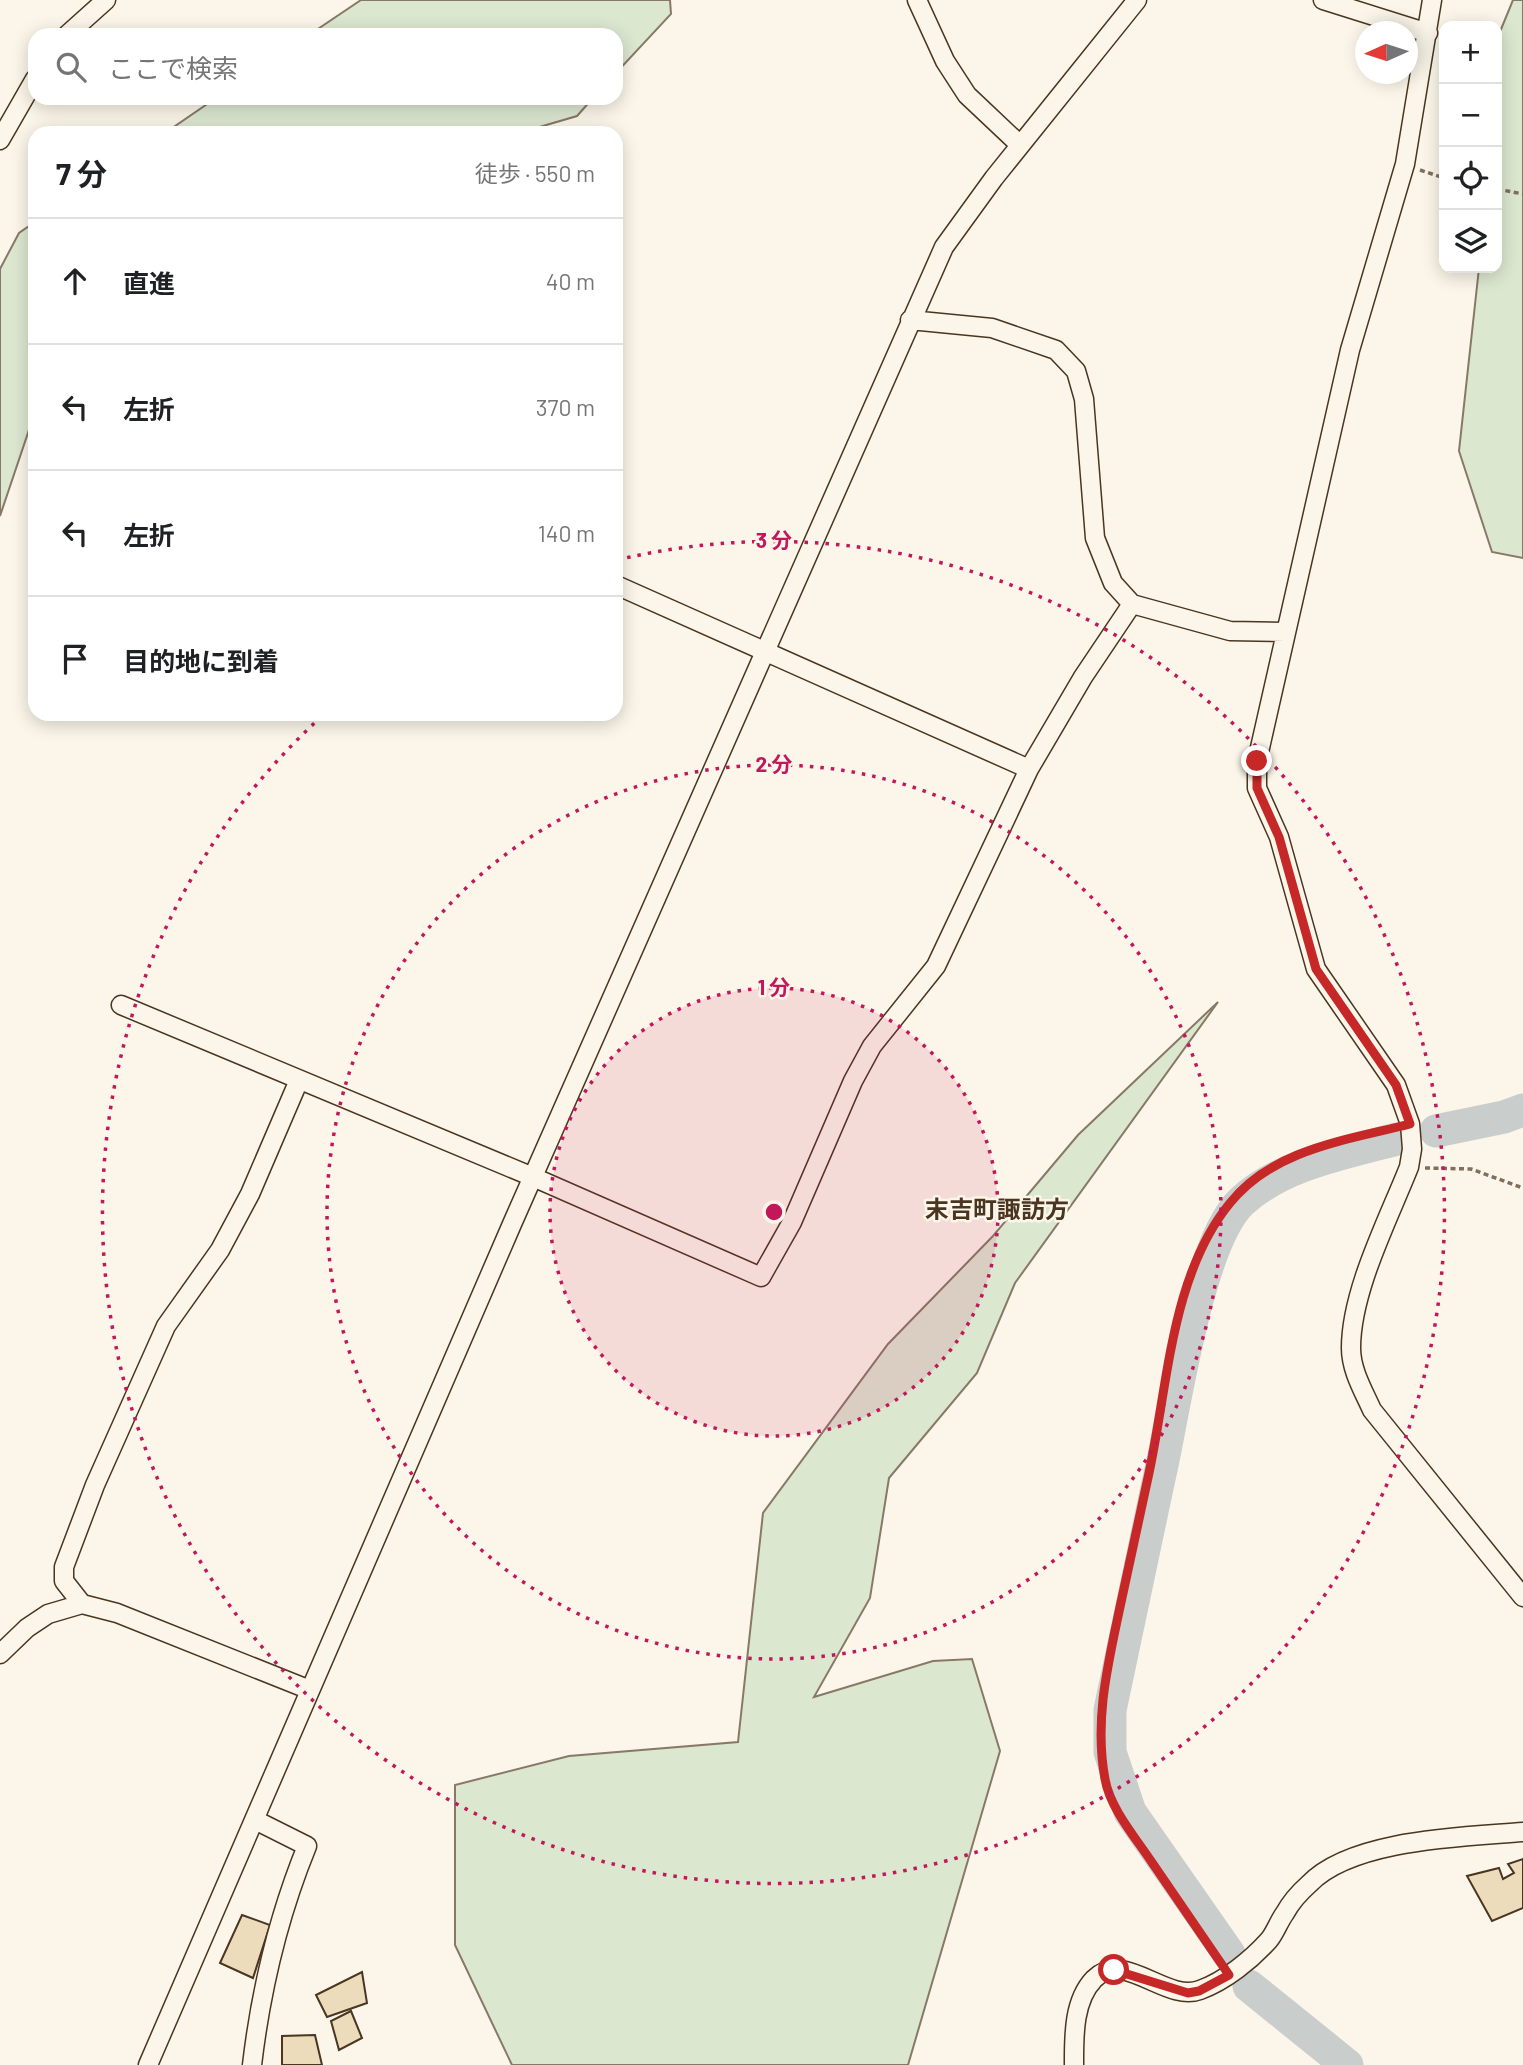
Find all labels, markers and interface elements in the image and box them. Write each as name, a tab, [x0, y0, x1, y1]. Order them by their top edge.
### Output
north arrow	[1355, 21, 1418, 84]
map controls	[1439, 21, 1502, 273]
button: +	[1439, 21, 1502, 84]
search box	[28, 28, 623, 105]
icon: search	[52, 48, 90, 86]
text: ここで検索	[108, 52, 238, 83]
button: −	[1439, 84, 1502, 147]
button: locate	[1439, 147, 1502, 210]
text: 7 分	[56, 155, 107, 191]
text: 徒歩 · 550 m	[475, 159, 595, 187]
button: layers	[1439, 210, 1502, 273]
icon: ahead	[56, 262, 94, 300]
text: 直進	[123, 267, 175, 298]
text: 40 m	[546, 267, 595, 295]
icon: left	[56, 388, 94, 426]
text: 左折	[123, 393, 175, 424]
text: 370 m	[536, 393, 595, 421]
icon: left	[56, 514, 94, 552]
text: 左折	[123, 519, 175, 550]
text: 140 m	[538, 519, 595, 547]
text: 3 分	[756, 527, 792, 552]
icon: arrive	[56, 640, 94, 678]
text: 目的地に到着	[123, 645, 279, 676]
route end	[1241, 745, 1272, 776]
text: 2 分	[756, 751, 792, 776]
text: 1 分	[758, 974, 790, 999]
district label: 末吉町諏訪方	[925, 1194, 1069, 1223]
centre of rings	[762, 1200, 786, 1224]
route start	[1098, 1954, 1129, 1985]

